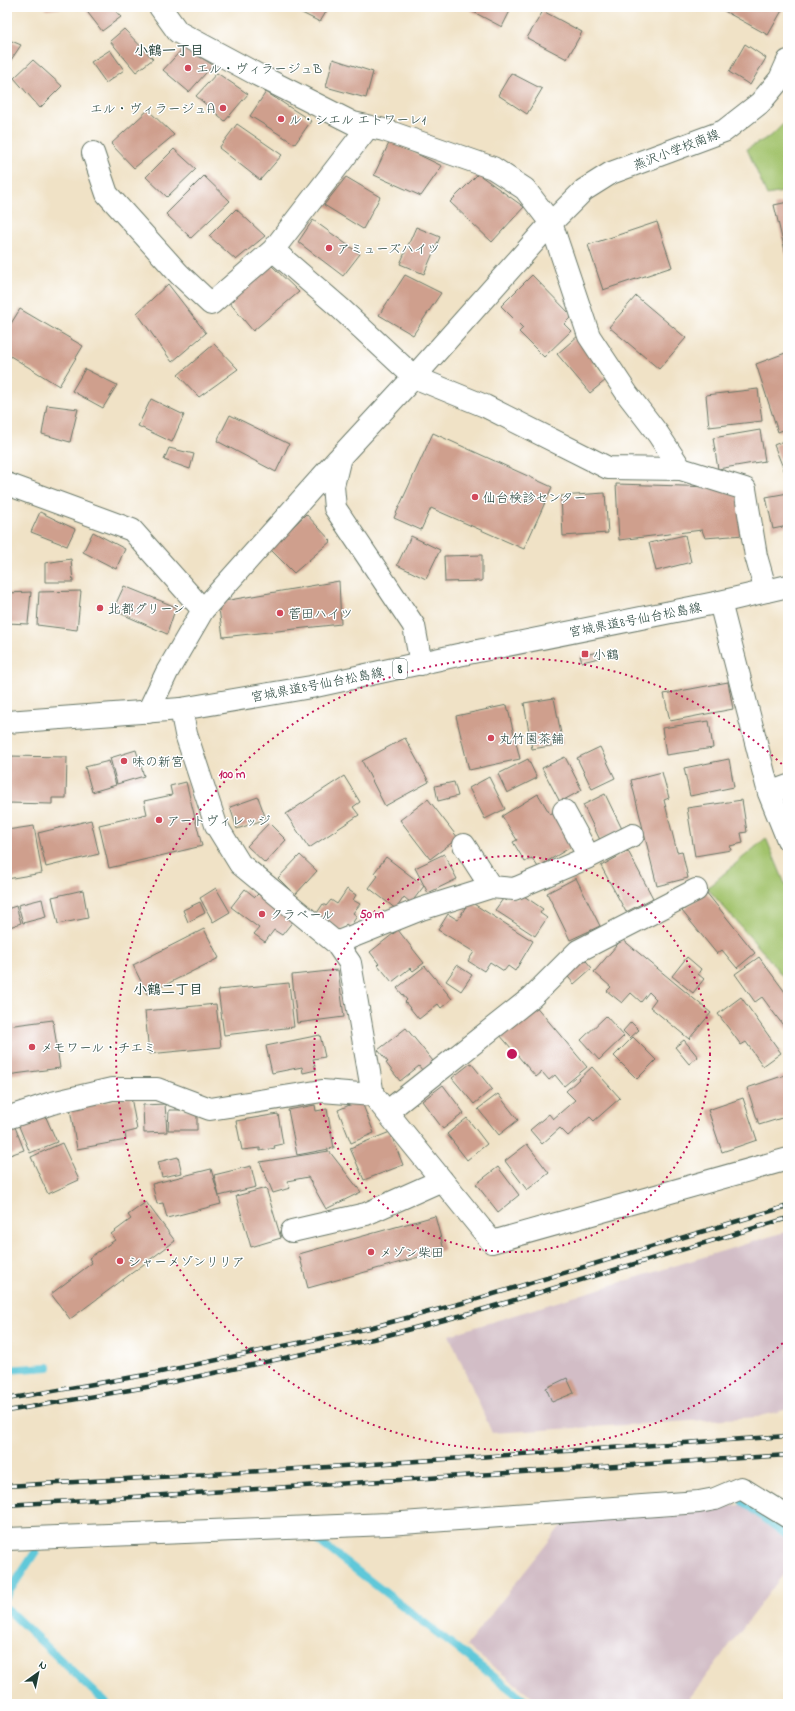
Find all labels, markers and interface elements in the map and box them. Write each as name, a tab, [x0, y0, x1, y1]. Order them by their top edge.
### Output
district label: 小鶴一丁目	[134, 41, 204, 62]
place label: エル・ヴィラージュB	[196, 60, 322, 79]
marker: エル・ヴィラージュB	[183, 63, 193, 73]
place label: エル・ヴィラージュA	[90, 100, 215, 119]
marker: エル・ヴィラージュA	[218, 103, 228, 113]
place label: ル・シエル エトワーレ1	[289, 111, 426, 130]
marker: ル・シエル エトワーレ1	[276, 114, 286, 124]
street label: 燕沢小学校南線	[631, 125, 723, 176]
place label: アミューズハイツ	[337, 240, 440, 259]
marker: アミューズハイツ	[324, 243, 334, 253]
place label: 仙台検診センター	[483, 489, 586, 508]
marker: 仙台検診センター	[470, 492, 480, 502]
street label: 宮城県道8号仙台松島線	[567, 598, 704, 643]
place label: 北都グリーン	[108, 600, 185, 619]
marker: 北都グリーン	[95, 603, 105, 613]
place label: 菅田ハイツ	[288, 605, 353, 624]
marker: 菅田ハイツ	[275, 608, 285, 618]
place label: 小鶴	[593, 646, 619, 665]
marker: 小鶴	[580, 649, 590, 659]
road number: 8	[393, 659, 407, 679]
street label: 宮城県道8号仙台松島線	[249, 663, 386, 708]
place label: 丸竹園茶舗	[499, 730, 564, 749]
marker: 丸竹園茶舗	[486, 733, 496, 743]
place label: 味の新宮	[132, 753, 184, 772]
marker: 味の新宮	[119, 756, 129, 766]
text: 100 m	[219, 766, 246, 784]
place label: アートヴィレッジ	[167, 812, 270, 831]
marker: アートヴィレッジ	[154, 815, 164, 825]
place label: クラベール	[270, 906, 334, 925]
text: 50 m	[360, 906, 385, 924]
marker: クラベール	[257, 909, 267, 919]
district label: 小鶴二丁目	[133, 980, 203, 1001]
place label: メモワール・チエミ	[40, 1039, 156, 1058]
marker: メモワール・チエミ	[27, 1042, 37, 1052]
centre of rings	[505, 1047, 519, 1061]
place label: メゾン柴田	[379, 1244, 444, 1263]
marker: メゾン柴田	[366, 1247, 376, 1257]
place label: シャーメゾンリリア	[128, 1253, 245, 1272]
marker: シャーメゾンリリア	[115, 1256, 125, 1266]
north arrow	[18, 1653, 58, 1693]
text: N	[35, 1657, 50, 1674]

